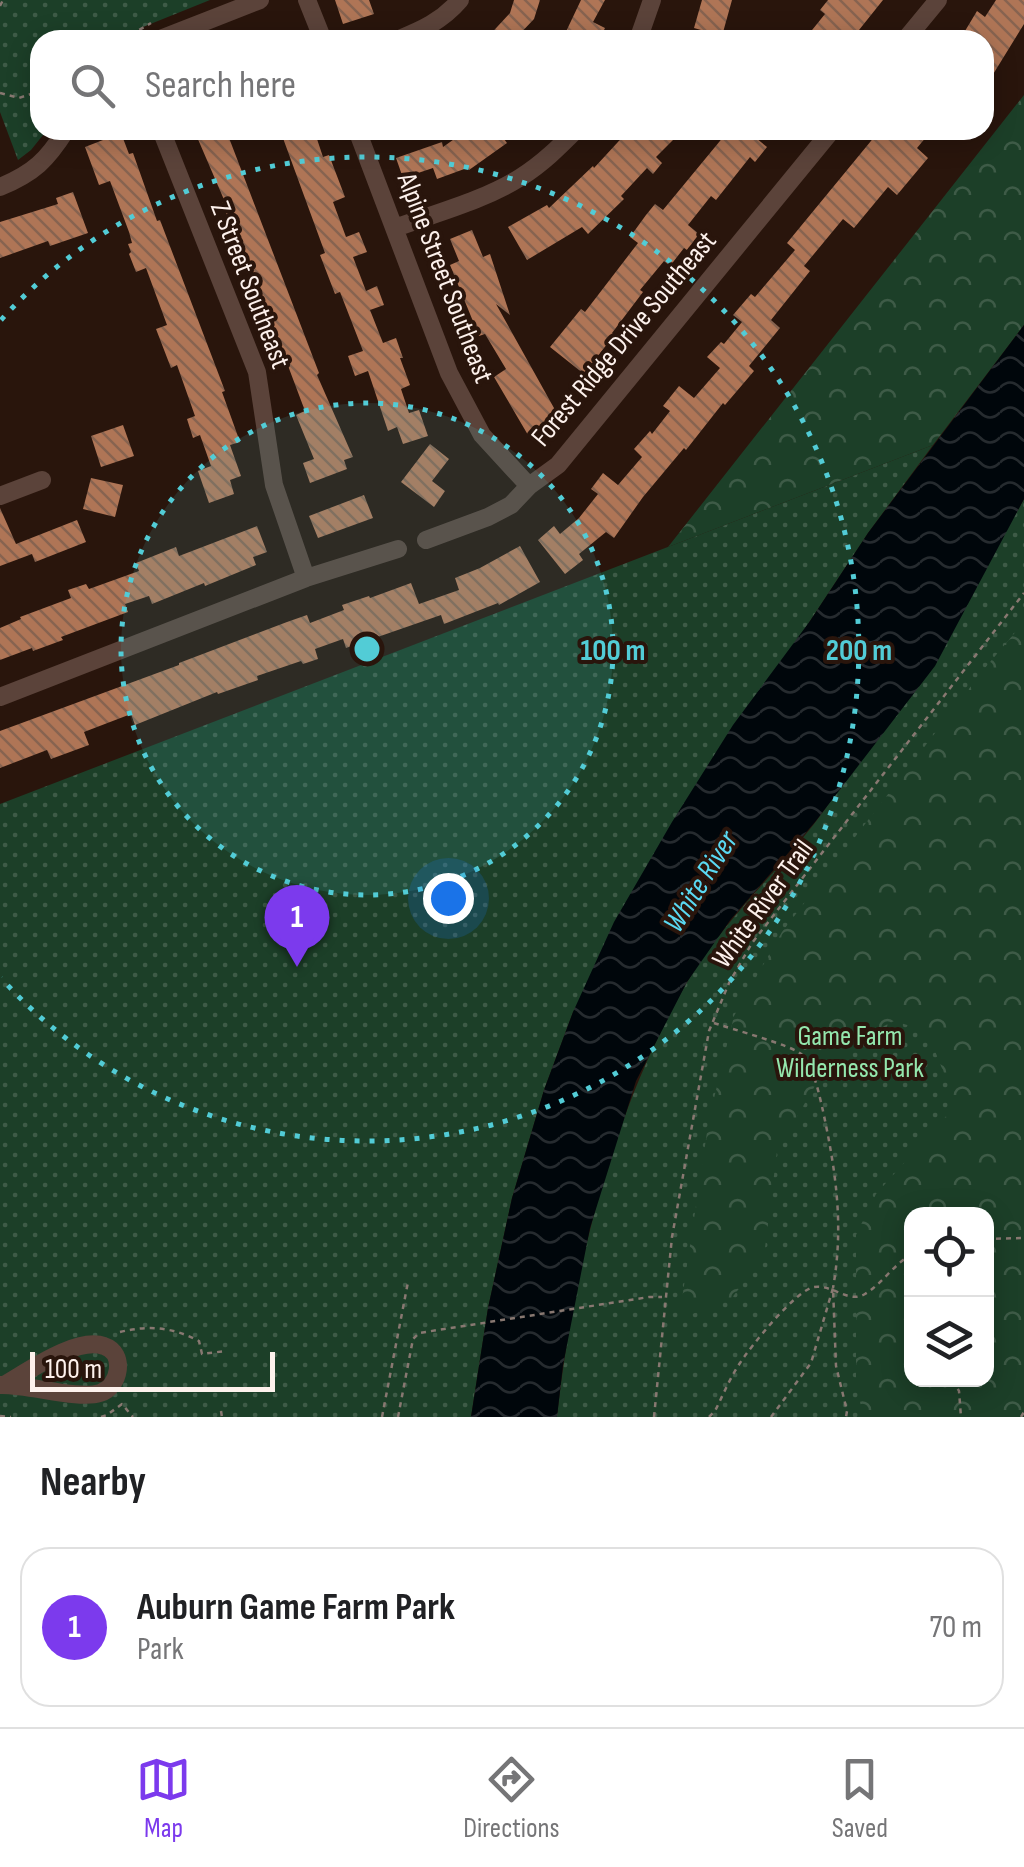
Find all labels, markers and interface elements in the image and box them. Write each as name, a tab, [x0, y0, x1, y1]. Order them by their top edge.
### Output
search box	[30, 30, 994, 140]
icon: search	[65, 58, 120, 113]
text: Search here	[145, 63, 296, 108]
street label: Alpine Street Southeast	[389, 168, 500, 388]
street label: Z Street Southeast	[203, 197, 297, 373]
street label: Forest Ridge Drive Southeast	[525, 225, 723, 453]
centre of rings	[349, 631, 385, 667]
text: 100 m	[581, 633, 645, 669]
text: 200 m	[826, 633, 892, 669]
water label: White River	[656, 823, 747, 939]
street label: White River Trail	[706, 834, 820, 974]
your location	[423, 873, 474, 924]
pin: 1	[264, 884, 330, 967]
park label: Game Farm Wilderness Park	[776, 1020, 924, 1085]
map controls	[904, 1207, 994, 1387]
button: locate	[904, 1207, 994, 1297]
button: layers	[904, 1297, 994, 1387]
scale bar	[30, 1347, 275, 1392]
text: 100 m	[45, 1353, 102, 1386]
text: Nearby	[40, 1457, 146, 1508]
text: Auburn Game Farm Park	[137, 1585, 455, 1630]
text: 1	[68, 1608, 81, 1647]
text: 70 m	[929, 1608, 982, 1647]
text: Park	[137, 1630, 184, 1669]
tab: Map	[136, 1752, 191, 1845]
tab: Directions	[463, 1752, 560, 1845]
tab: Saved	[832, 1752, 888, 1845]

